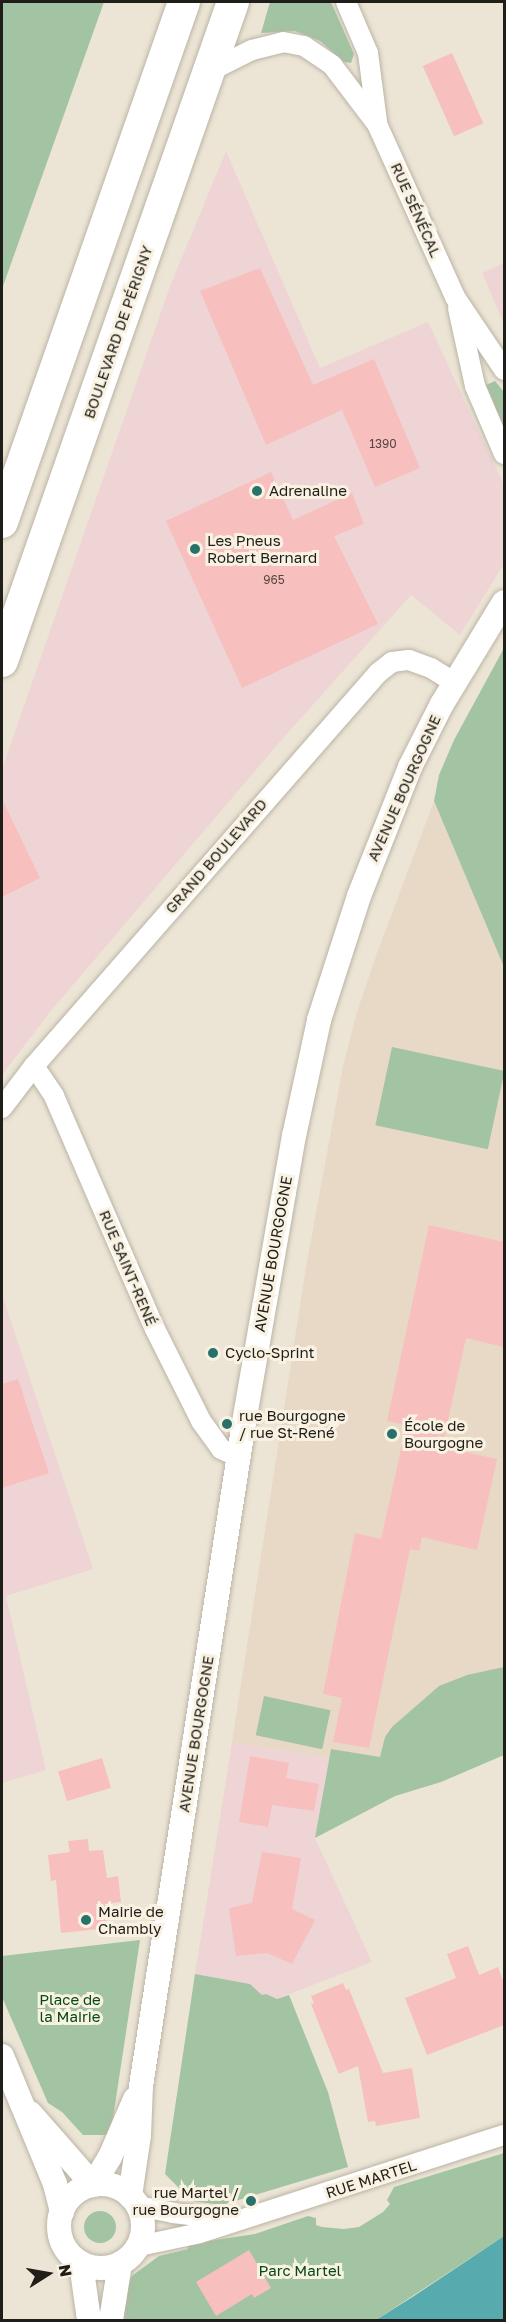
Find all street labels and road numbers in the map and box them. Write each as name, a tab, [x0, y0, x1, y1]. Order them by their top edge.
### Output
street label: RUE SÉNÉCAL	[387, 160, 445, 260]
street label: BOULEVARD DE PÉRIGNY	[80, 243, 156, 421]
street label: AVENUE BOURGOGNE	[364, 712, 444, 864]
street label: GRAND BOULEVARD	[161, 795, 271, 917]
street label: AVENUE BOURGOGNE	[250, 1175, 296, 1333]
street label: RUE SAINT-RENÉ	[95, 1207, 161, 1329]
street label: AVENUE BOURGOGNE	[175, 1654, 217, 1814]
street label: RUE MARTEL	[324, 2156, 418, 2202]

